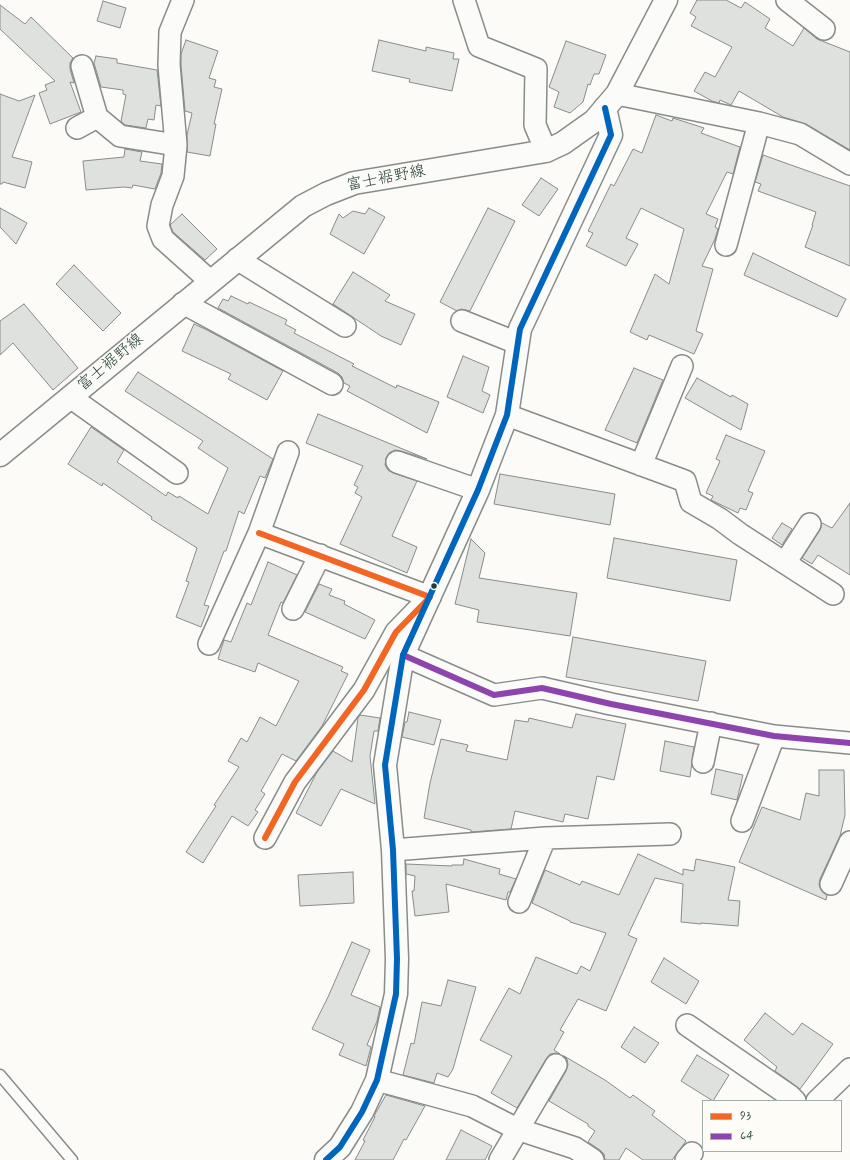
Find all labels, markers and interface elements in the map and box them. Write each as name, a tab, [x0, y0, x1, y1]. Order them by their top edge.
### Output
street label: 富士裾野線	[345, 162, 427, 196]
street label: 富士裾野線	[74, 330, 148, 396]
unlabelled marker	[429, 581, 439, 591]
legend	[702, 1100, 842, 1152]
text: 93	[740, 1108, 751, 1124]
text: 64	[740, 1128, 753, 1144]

